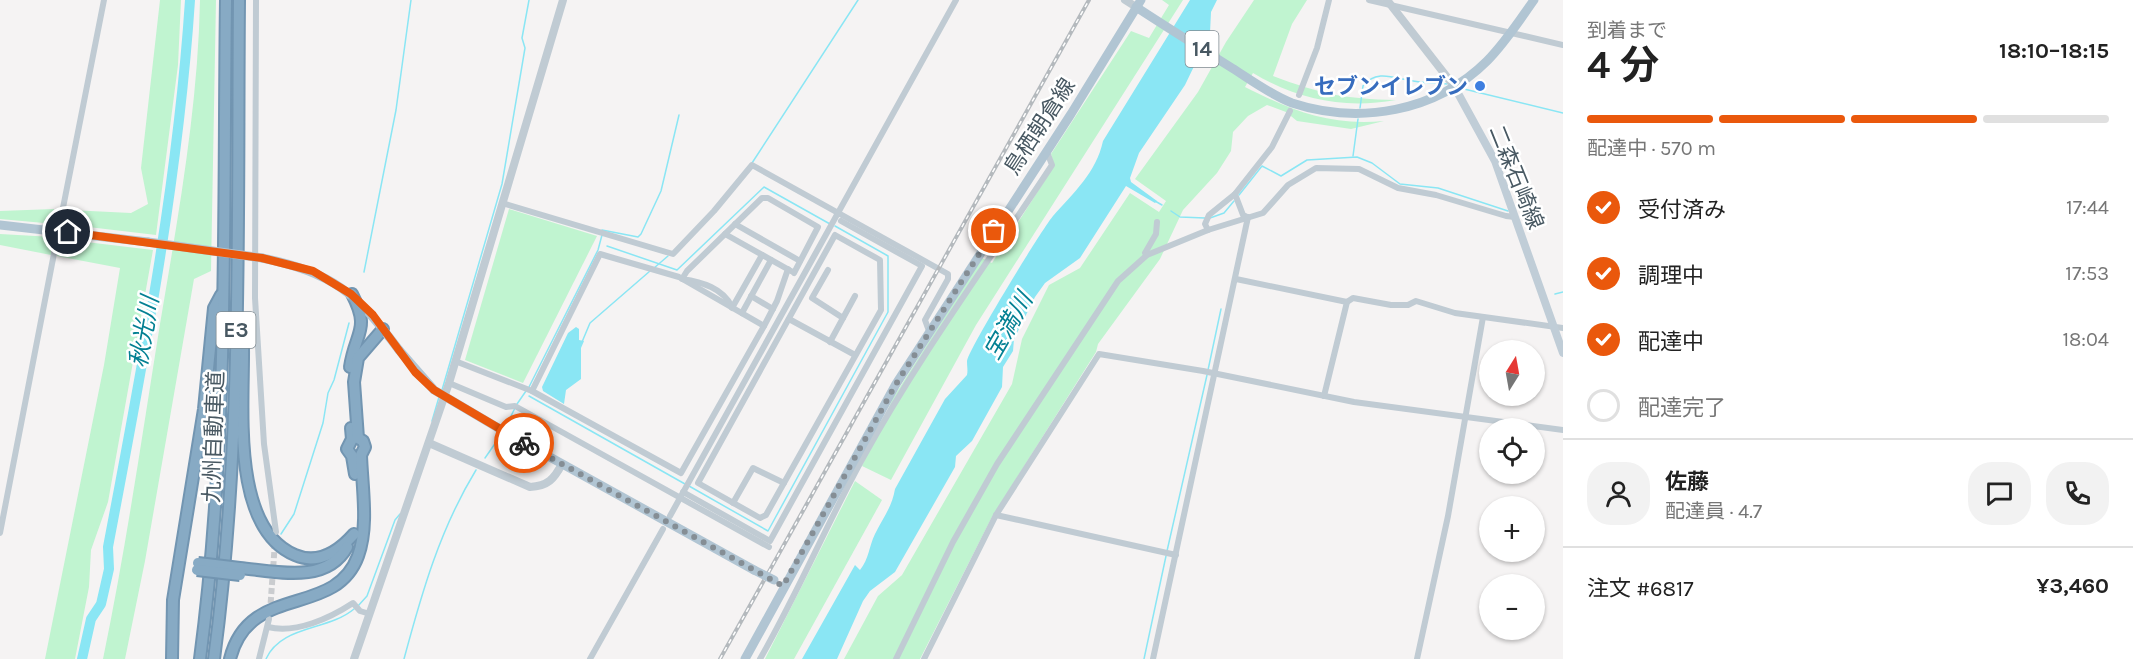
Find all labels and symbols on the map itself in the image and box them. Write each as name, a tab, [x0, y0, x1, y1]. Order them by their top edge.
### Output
road number: 14	[1186, 31, 1218, 67]
street label: 鳥栖朝倉線	[999, 73, 1081, 180]
place label: セブンイレブン	[1314, 74, 1468, 100]
marker: セブンイレブン	[1473, 79, 1487, 93]
street label: 二森石崎線	[1483, 122, 1549, 233]
pin	[968, 205, 1019, 256]
pin	[42, 206, 93, 257]
water label: 宝満川	[978, 285, 1040, 364]
water label: 秋光川	[124, 291, 165, 370]
road number: E3	[216, 312, 256, 348]
north arrow	[1479, 340, 1545, 406]
street label: 九州自動車道	[199, 371, 229, 503]
courier	[494, 413, 554, 473]

